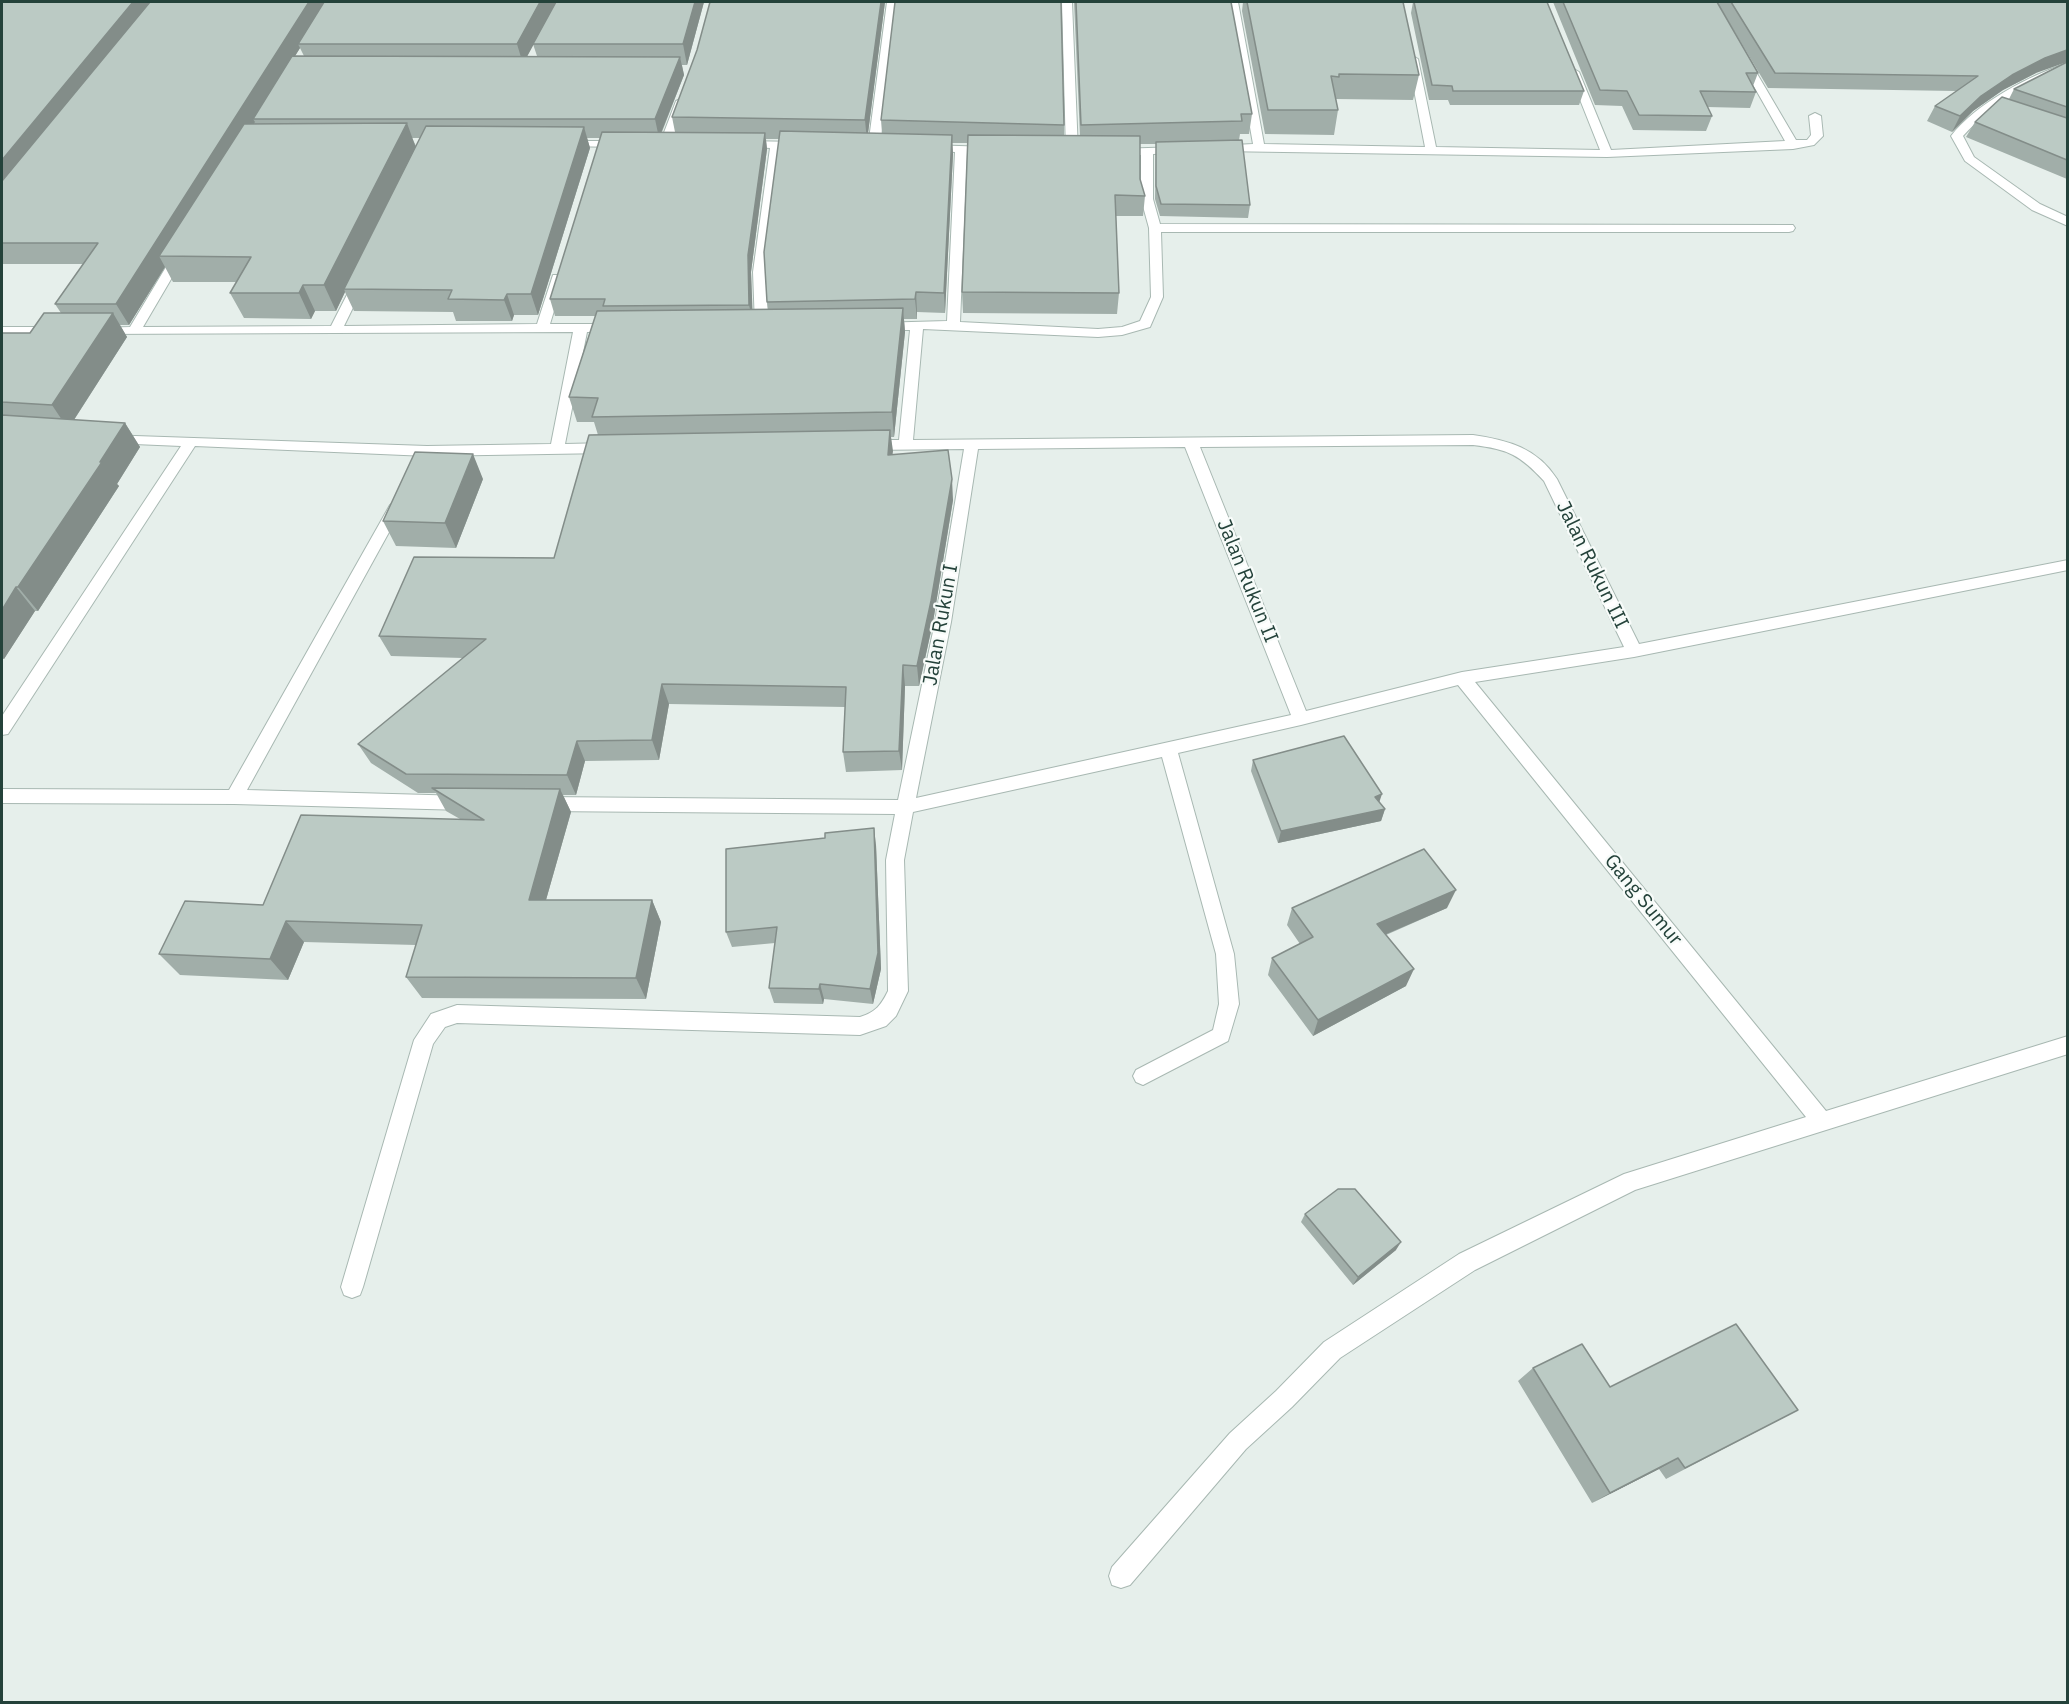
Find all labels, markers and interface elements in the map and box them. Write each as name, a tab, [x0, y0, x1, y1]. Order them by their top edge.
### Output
street label: Jalan Rukun III	[1551, 497, 1633, 633]
street label: Jalan Rukun II	[1211, 516, 1283, 646]
street label: Jalan Rukun I	[919, 562, 963, 688]
street label: Gang Sumur	[1599, 850, 1687, 950]

